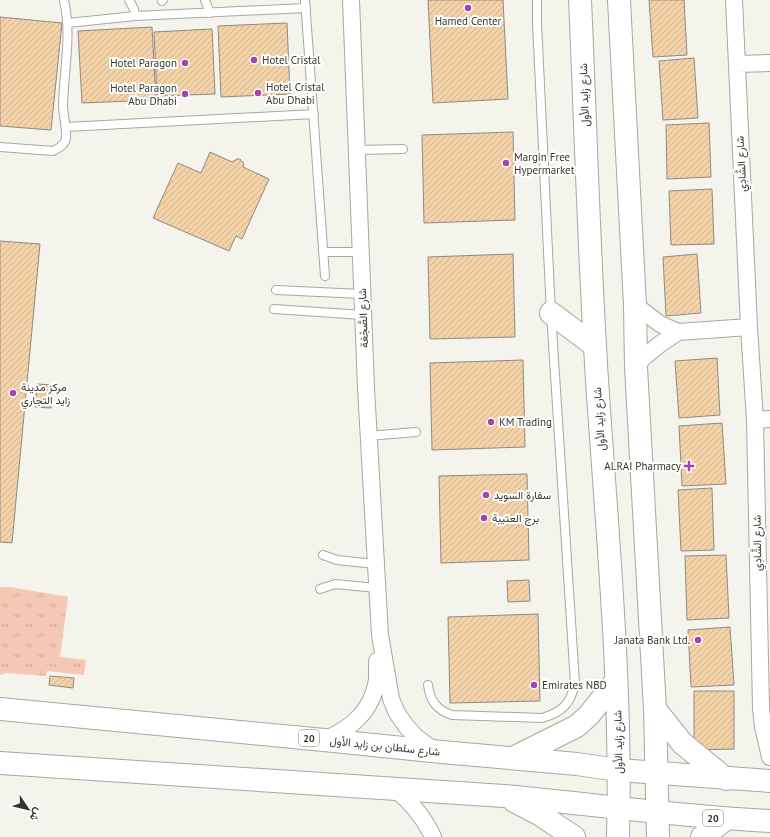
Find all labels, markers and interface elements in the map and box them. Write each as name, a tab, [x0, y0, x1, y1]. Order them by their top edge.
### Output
marker: Hamed Center	[463, 3, 473, 13]
place label: Hamed Center	[435, 14, 502, 28]
place label: Hotel Cristal	[262, 53, 321, 67]
marker: Hotel Cristal	[249, 55, 259, 65]
place label: Hotel Paragon	[110, 56, 177, 70]
marker: Hotel Paragon	[180, 58, 190, 68]
street label: شارع زايد الأول	[576, 63, 593, 127]
place label: Hotel Cristal Abu Dhabi	[266, 80, 325, 107]
place label: Hotel Paragon Abu Dhabi	[110, 81, 177, 108]
marker: Hotel Cristal Abu Dhabi	[253, 88, 263, 98]
marker: Hotel Paragon Abu Dhabi	[180, 89, 190, 99]
street label: شارع الشَّادِي	[732, 135, 752, 192]
place label: Margin Free Hypermarket	[514, 150, 575, 177]
marker: Margin Free Hypermarket	[501, 158, 511, 168]
street label: شارع الصَّجْعَة	[355, 288, 372, 348]
place label: مركز مدينة زايد التجاري	[21, 380, 71, 410]
street label: شارع زايد الأول	[590, 386, 609, 451]
marker: مركز مدينة زايد التجاري	[8, 388, 18, 398]
place label: KM Trading	[499, 415, 552, 429]
marker: KM Trading	[486, 417, 496, 427]
place label: ALRAI Pharmacy	[604, 459, 682, 473]
marker: ALRAI Pharmacy	[684, 461, 694, 471]
place label: سفارة السويد	[494, 488, 551, 502]
marker: سفارة السويد	[481, 490, 491, 500]
place label: برج العتيبة	[492, 511, 539, 526]
marker: برج العتيبة	[479, 513, 489, 523]
street label: شارع الشَّادِي	[749, 515, 767, 571]
place label: Janata Bank Ltd.	[614, 633, 690, 647]
marker: Janata Bank Ltd.	[693, 635, 703, 645]
place label: Emirates NBD	[542, 678, 607, 692]
marker: Emirates NBD	[529, 680, 539, 690]
street label: شارع زايد الأول	[610, 710, 627, 774]
road number: 20	[299, 730, 319, 746]
street label: شارع سلطان بن زايد الأول	[329, 733, 441, 760]
north arrow	[8, 789, 48, 829]
text: ش	[27, 805, 46, 824]
road number: 20	[703, 810, 723, 826]

